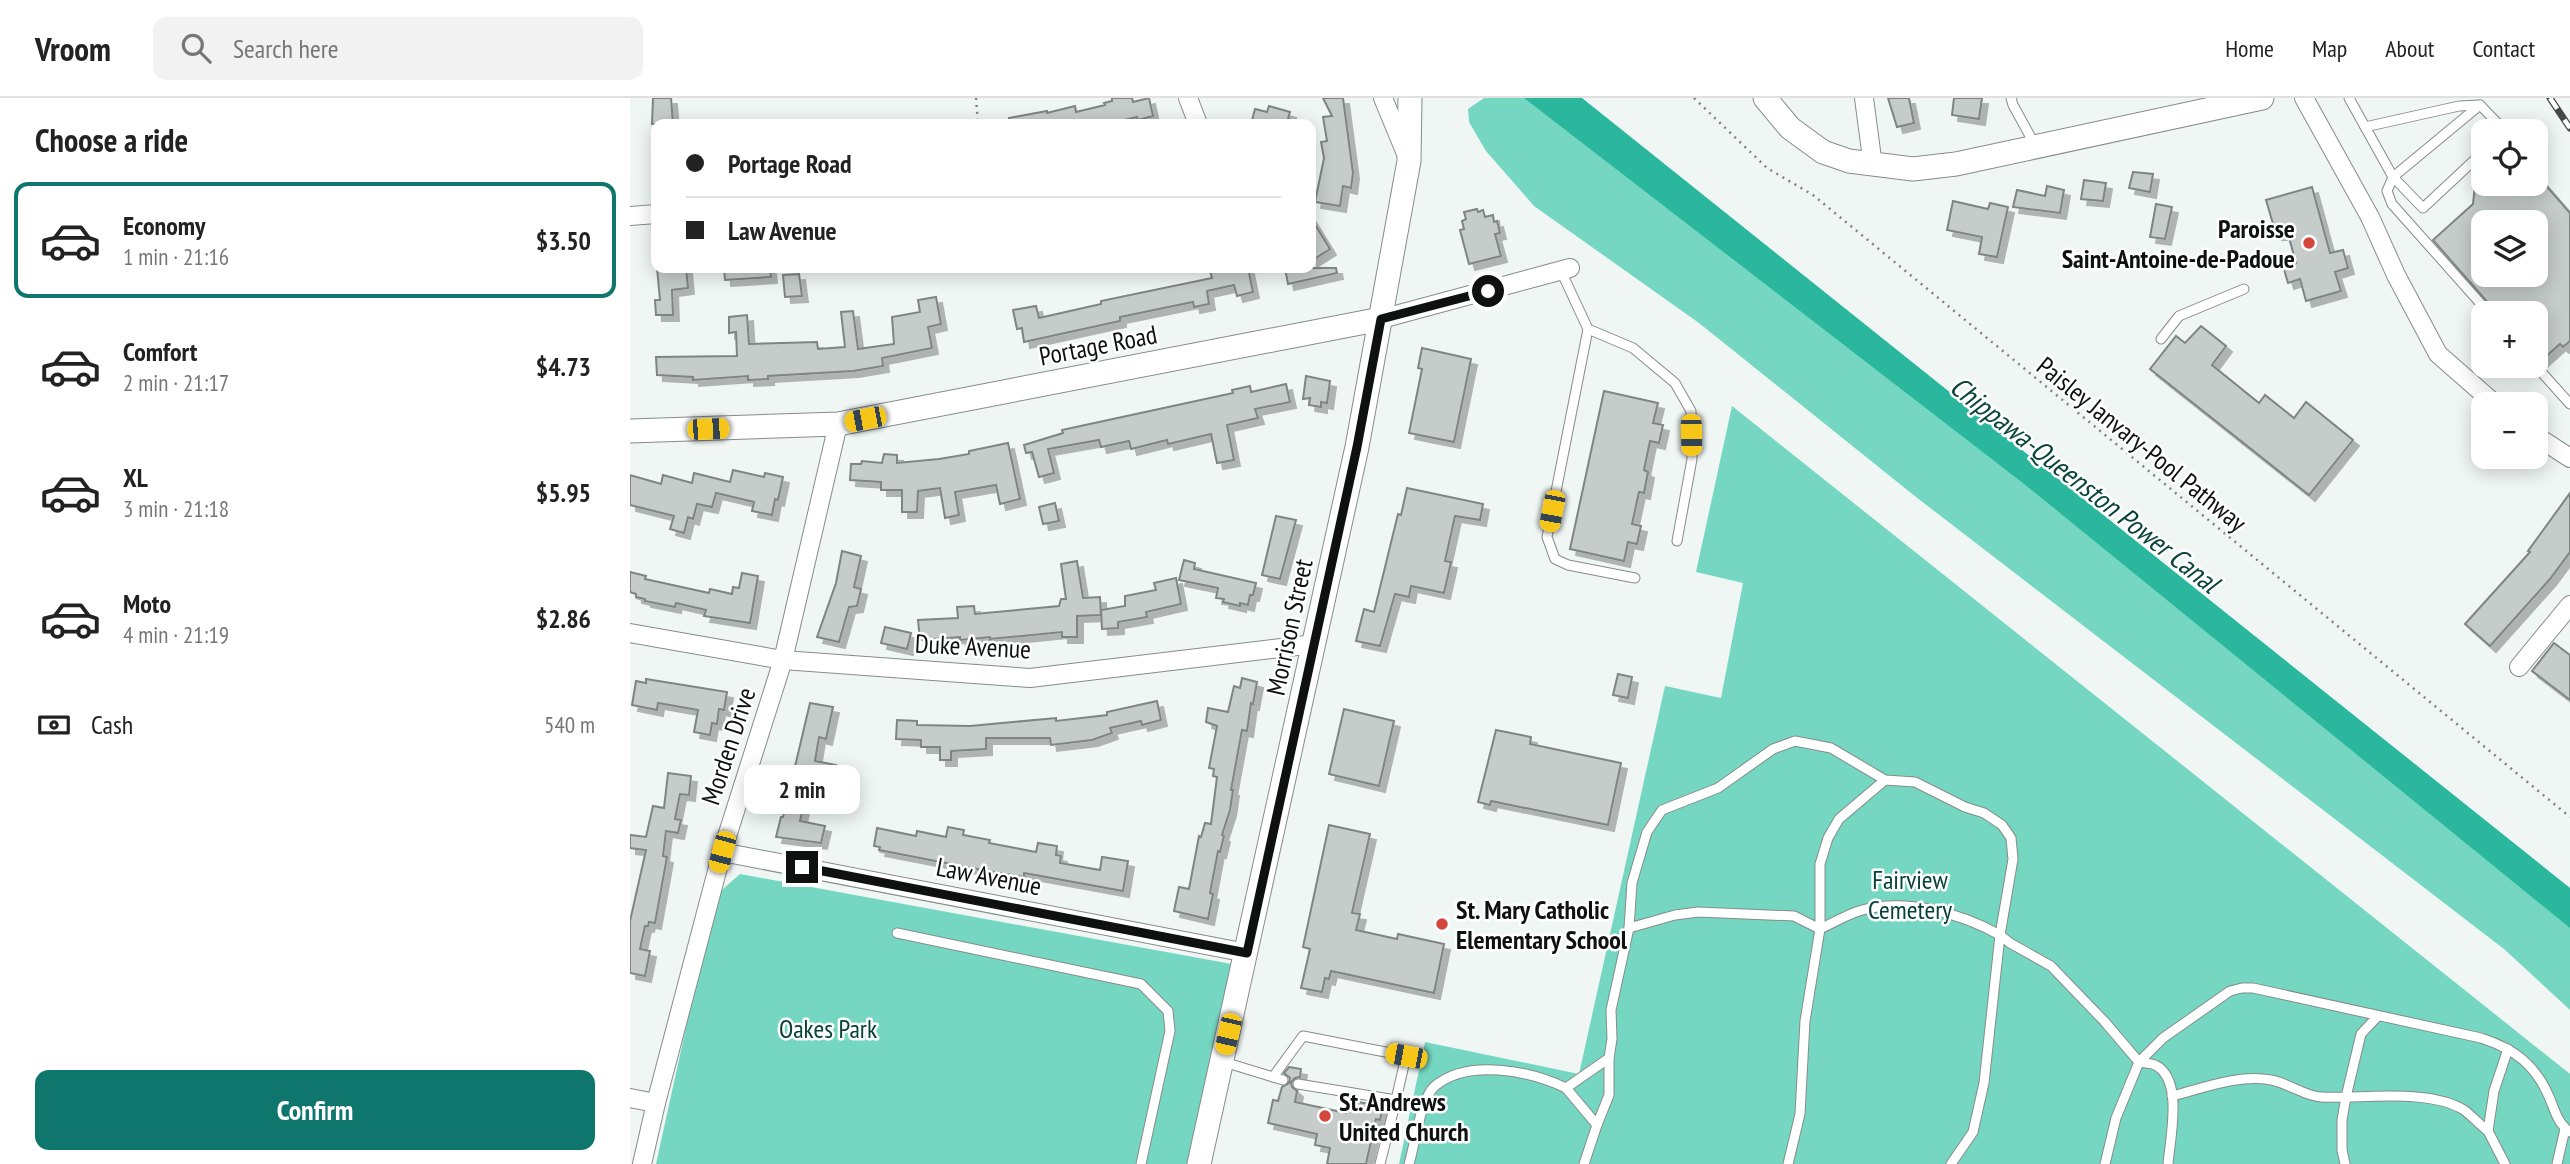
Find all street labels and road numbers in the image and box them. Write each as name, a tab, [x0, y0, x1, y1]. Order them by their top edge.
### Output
street label: Portage Road	[1036, 317, 1160, 373]
street label: Paisley Janvary-Pool Pathway	[2030, 349, 2254, 539]
street label: Morrison Street	[1258, 556, 1320, 698]
street label: Duke Avenue	[914, 626, 1032, 666]
street label: Morden Drive	[694, 683, 762, 809]
street label: Law Avenue	[934, 850, 1044, 902]

